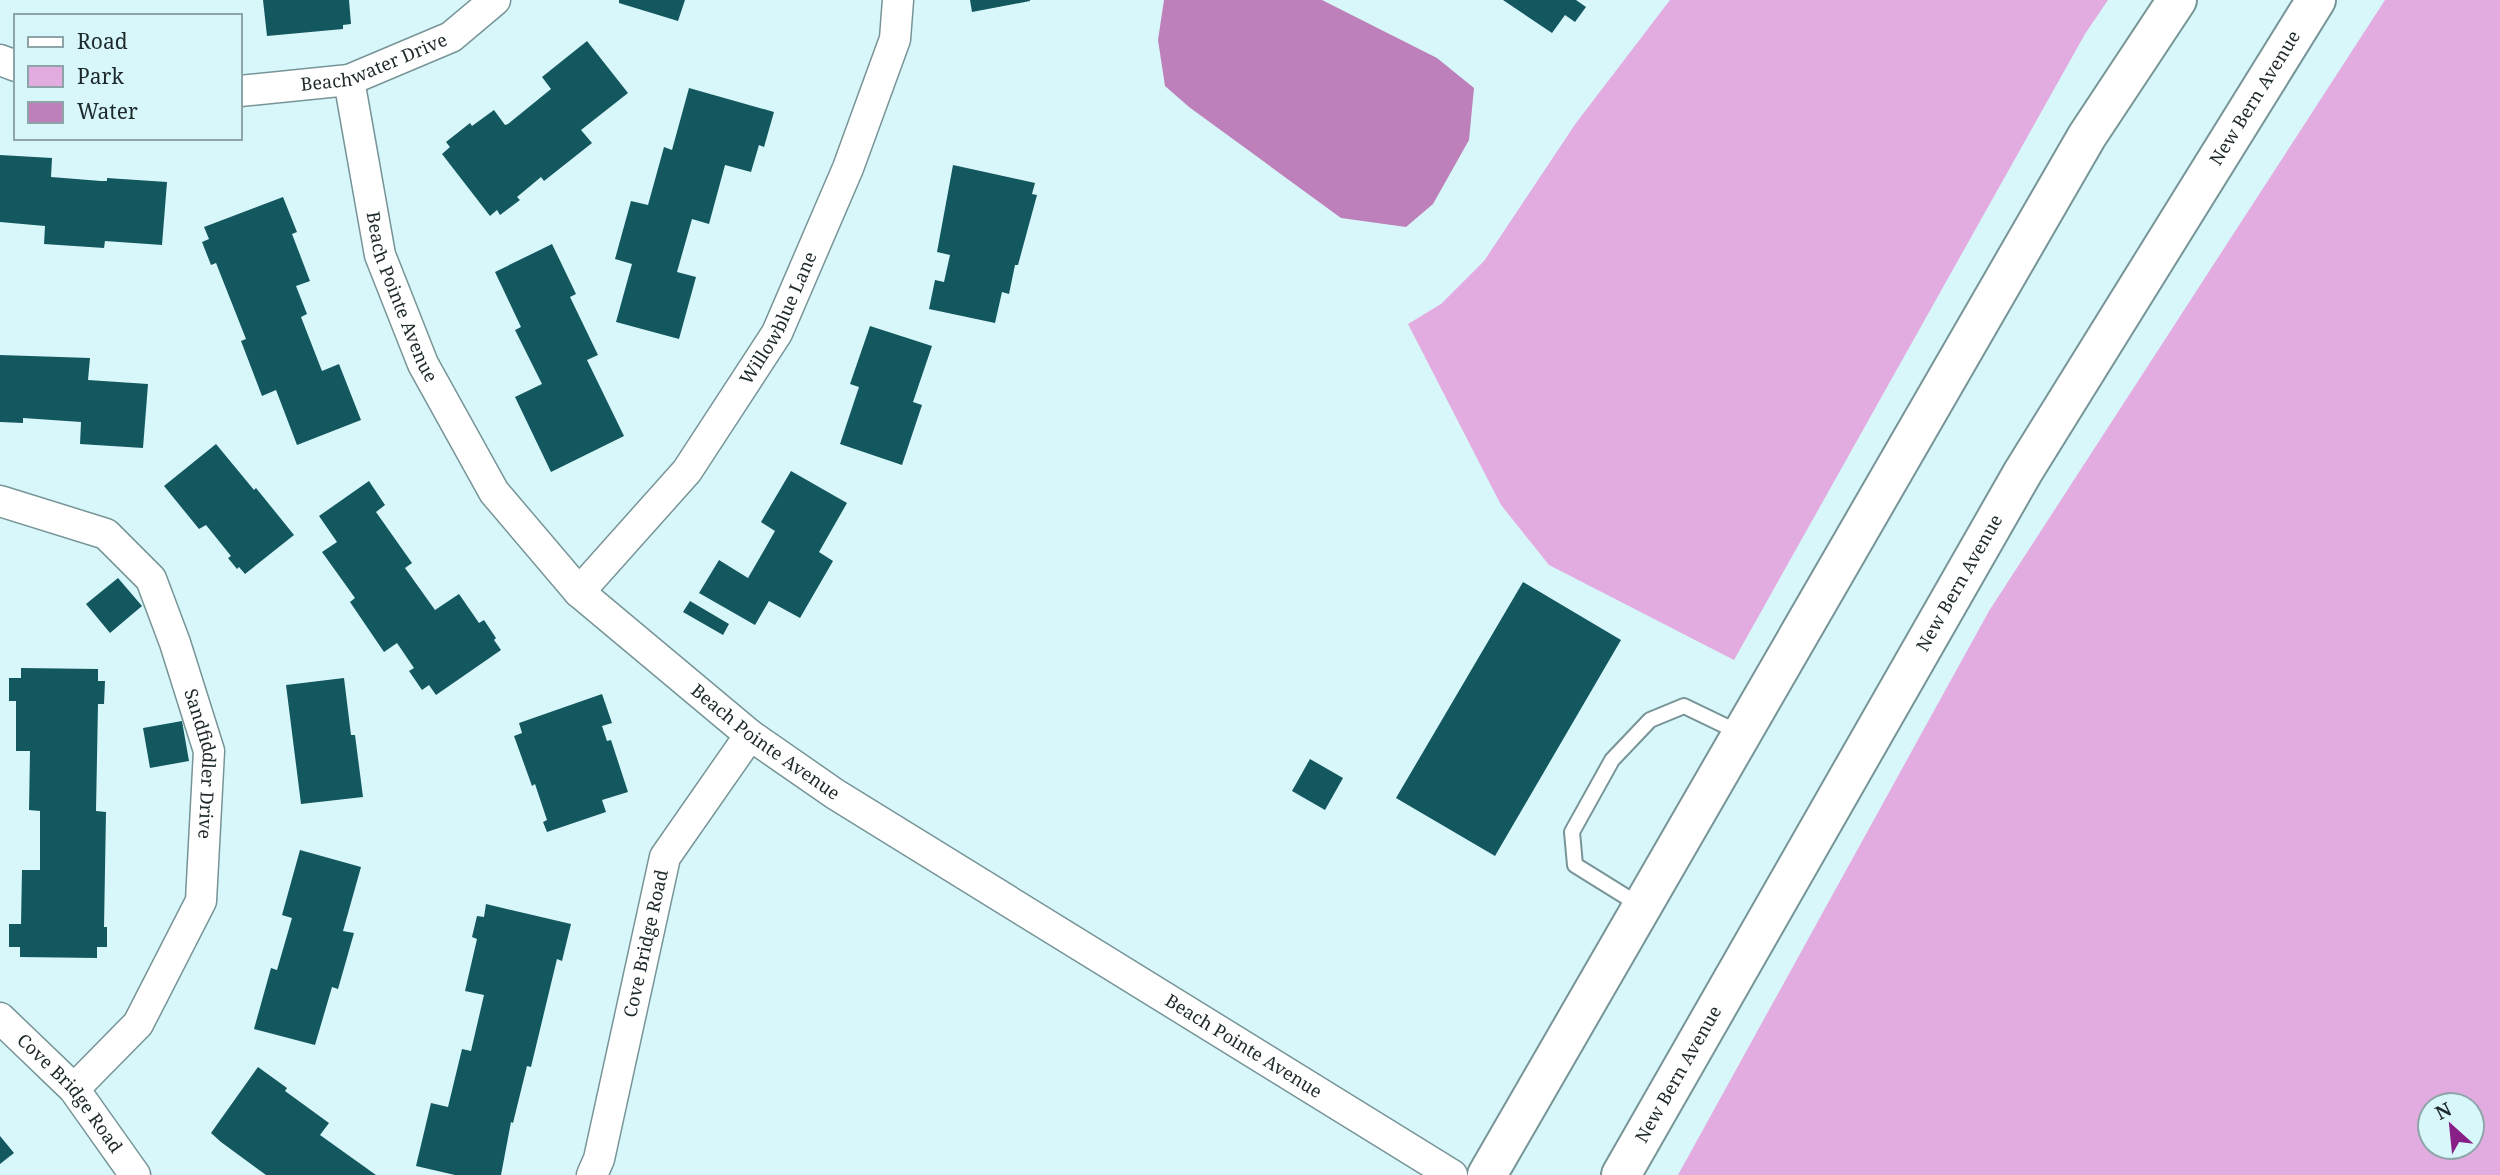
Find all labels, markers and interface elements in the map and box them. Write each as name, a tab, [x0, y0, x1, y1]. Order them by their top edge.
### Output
legend	[14, 14, 242, 140]
street label: New Bern Avenue	[2203, 26, 2305, 169]
text: Road	[77, 27, 128, 55]
street label: Beachwater Drive	[299, 27, 450, 96]
text: Park	[77, 62, 124, 90]
text: Water	[77, 97, 138, 125]
street label: Beach Pointe Avenue	[362, 210, 444, 386]
street label: Willowblue Lane	[734, 248, 822, 389]
street label: New Bern Avenue	[1910, 510, 2007, 655]
street label: Beach Pointe Avenue	[687, 678, 845, 805]
street label: Sandfiddler Drive	[179, 686, 222, 840]
street label: Cove Bridge Road	[617, 867, 673, 1020]
street label: Beach Pointe Avenue	[1161, 988, 1327, 1103]
street label: New Bern Avenue	[1629, 1001, 1726, 1147]
street label: Cove Bridge Road	[12, 1028, 128, 1157]
north arrow	[2416, 1091, 2486, 1161]
text: N	[2431, 1096, 2456, 1126]

